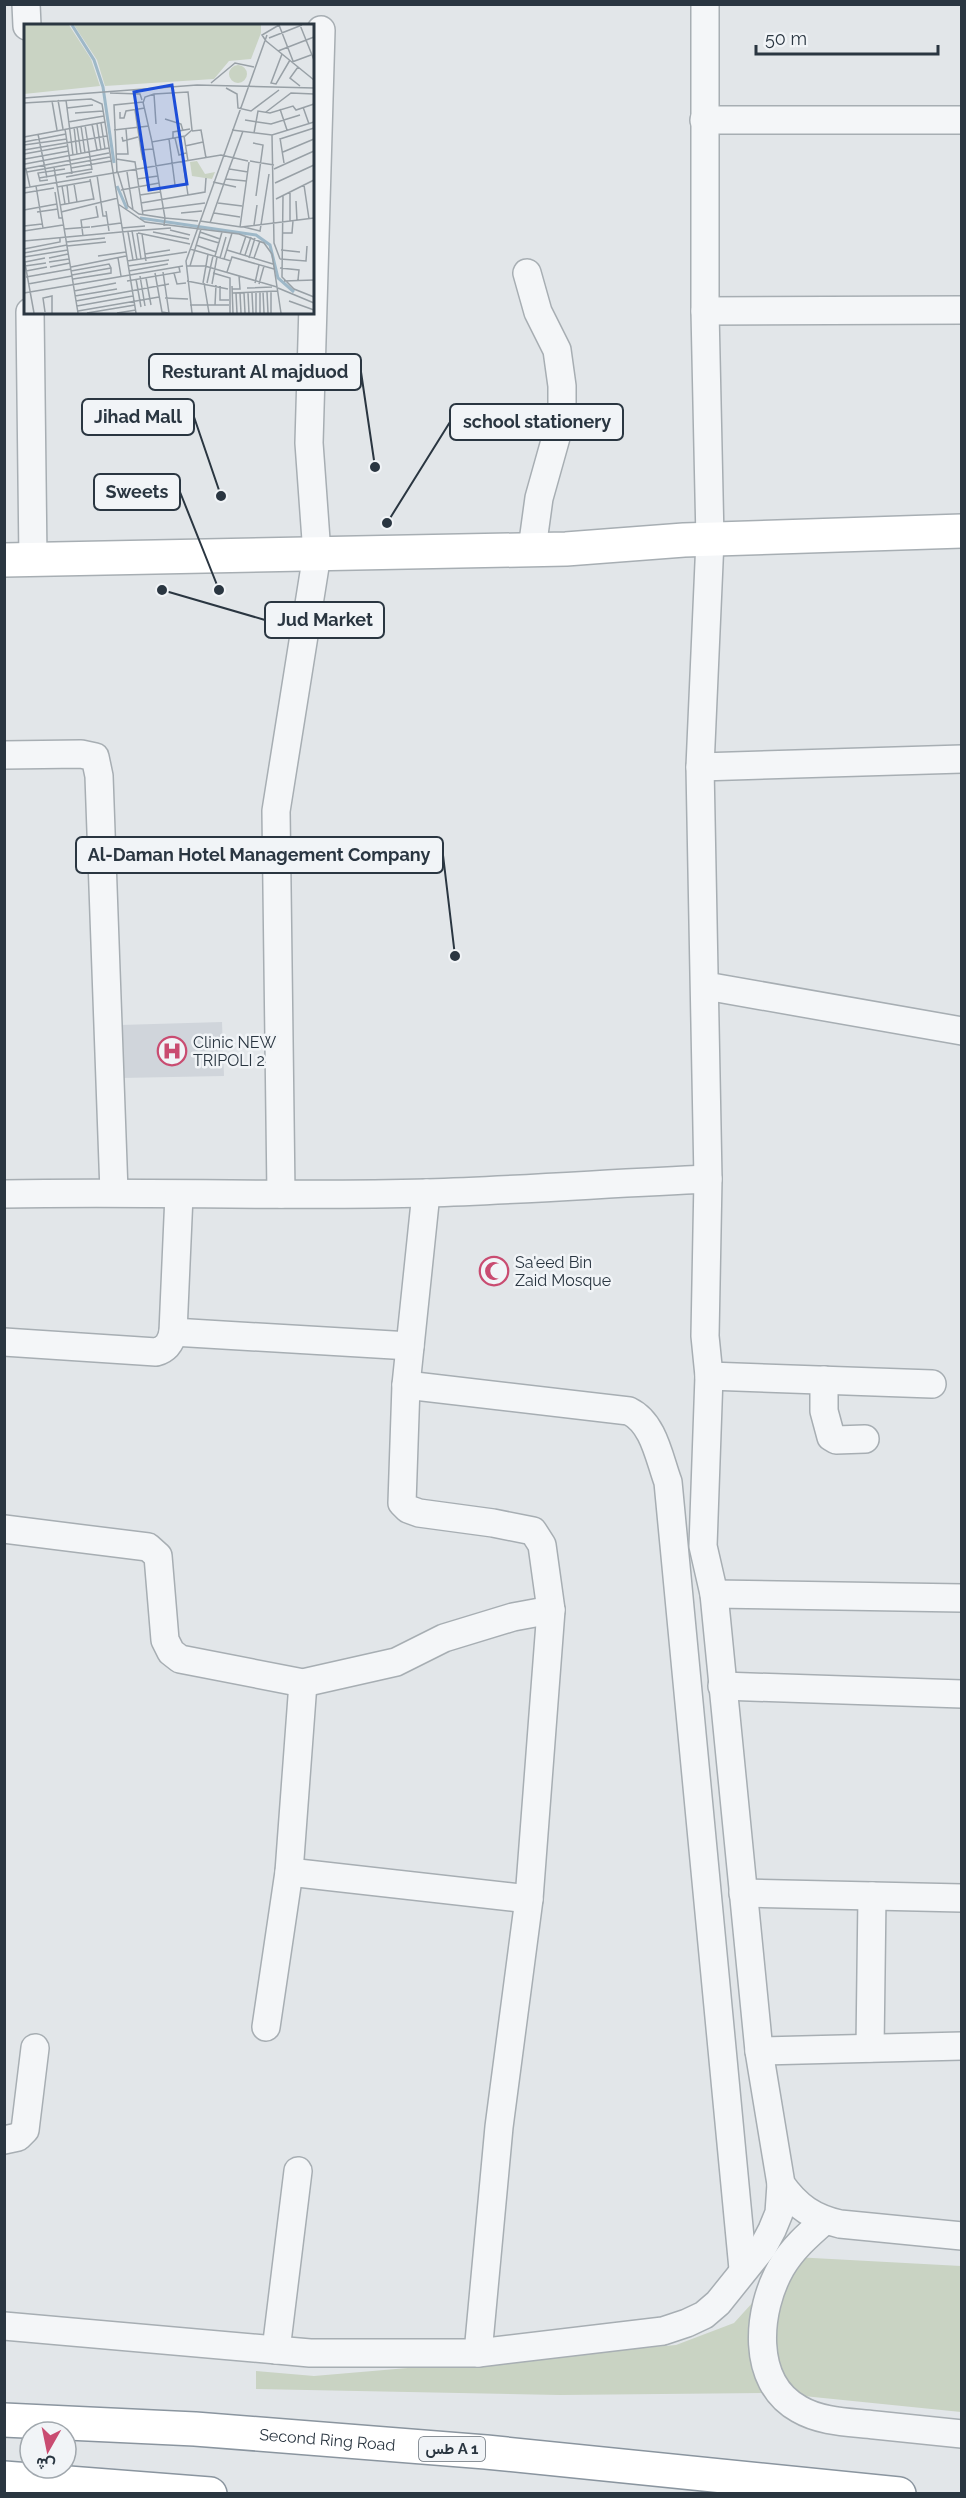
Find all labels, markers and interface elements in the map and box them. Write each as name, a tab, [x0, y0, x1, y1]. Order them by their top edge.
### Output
scale bar	[756, 18, 938, 56]
inset map	[24, 24, 314, 314]
text: 50 m	[765, 28, 807, 49]
callout: Resturant Al majduod	[149, 354, 361, 390]
text: Resturant Al majduod	[162, 361, 348, 382]
callout: Jihad Mall	[82, 399, 194, 435]
callout: school stationery	[450, 404, 623, 440]
text: Jihad Mall	[94, 406, 182, 427]
text: school stationery	[463, 411, 611, 432]
callout: Sweets	[94, 474, 180, 510]
text: Sweets	[106, 481, 168, 502]
callout: Jud Market	[265, 602, 384, 638]
text: Jud Market	[277, 609, 373, 630]
callout: Al-Daman Hotel Management Company	[76, 837, 443, 873]
text: Al-Daman Hotel Management Company	[88, 844, 430, 865]
place label: Clinic NEW TRIPOLI 2	[193, 1033, 277, 1070]
hospital icon: Clinic NEW TRIPOLI 2	[156, 1035, 188, 1067]
place label: Sa'eed Bin Zaid Mosque	[515, 1253, 611, 1290]
mosque icon: Sa'eed Bin Zaid Mosque	[478, 1255, 510, 1287]
north arrow	[18, 2420, 78, 2480]
street label: Second Ring Road	[259, 2425, 396, 2455]
road number: طس A 1	[419, 2437, 485, 2461]
text: ش	[35, 2453, 57, 2475]

